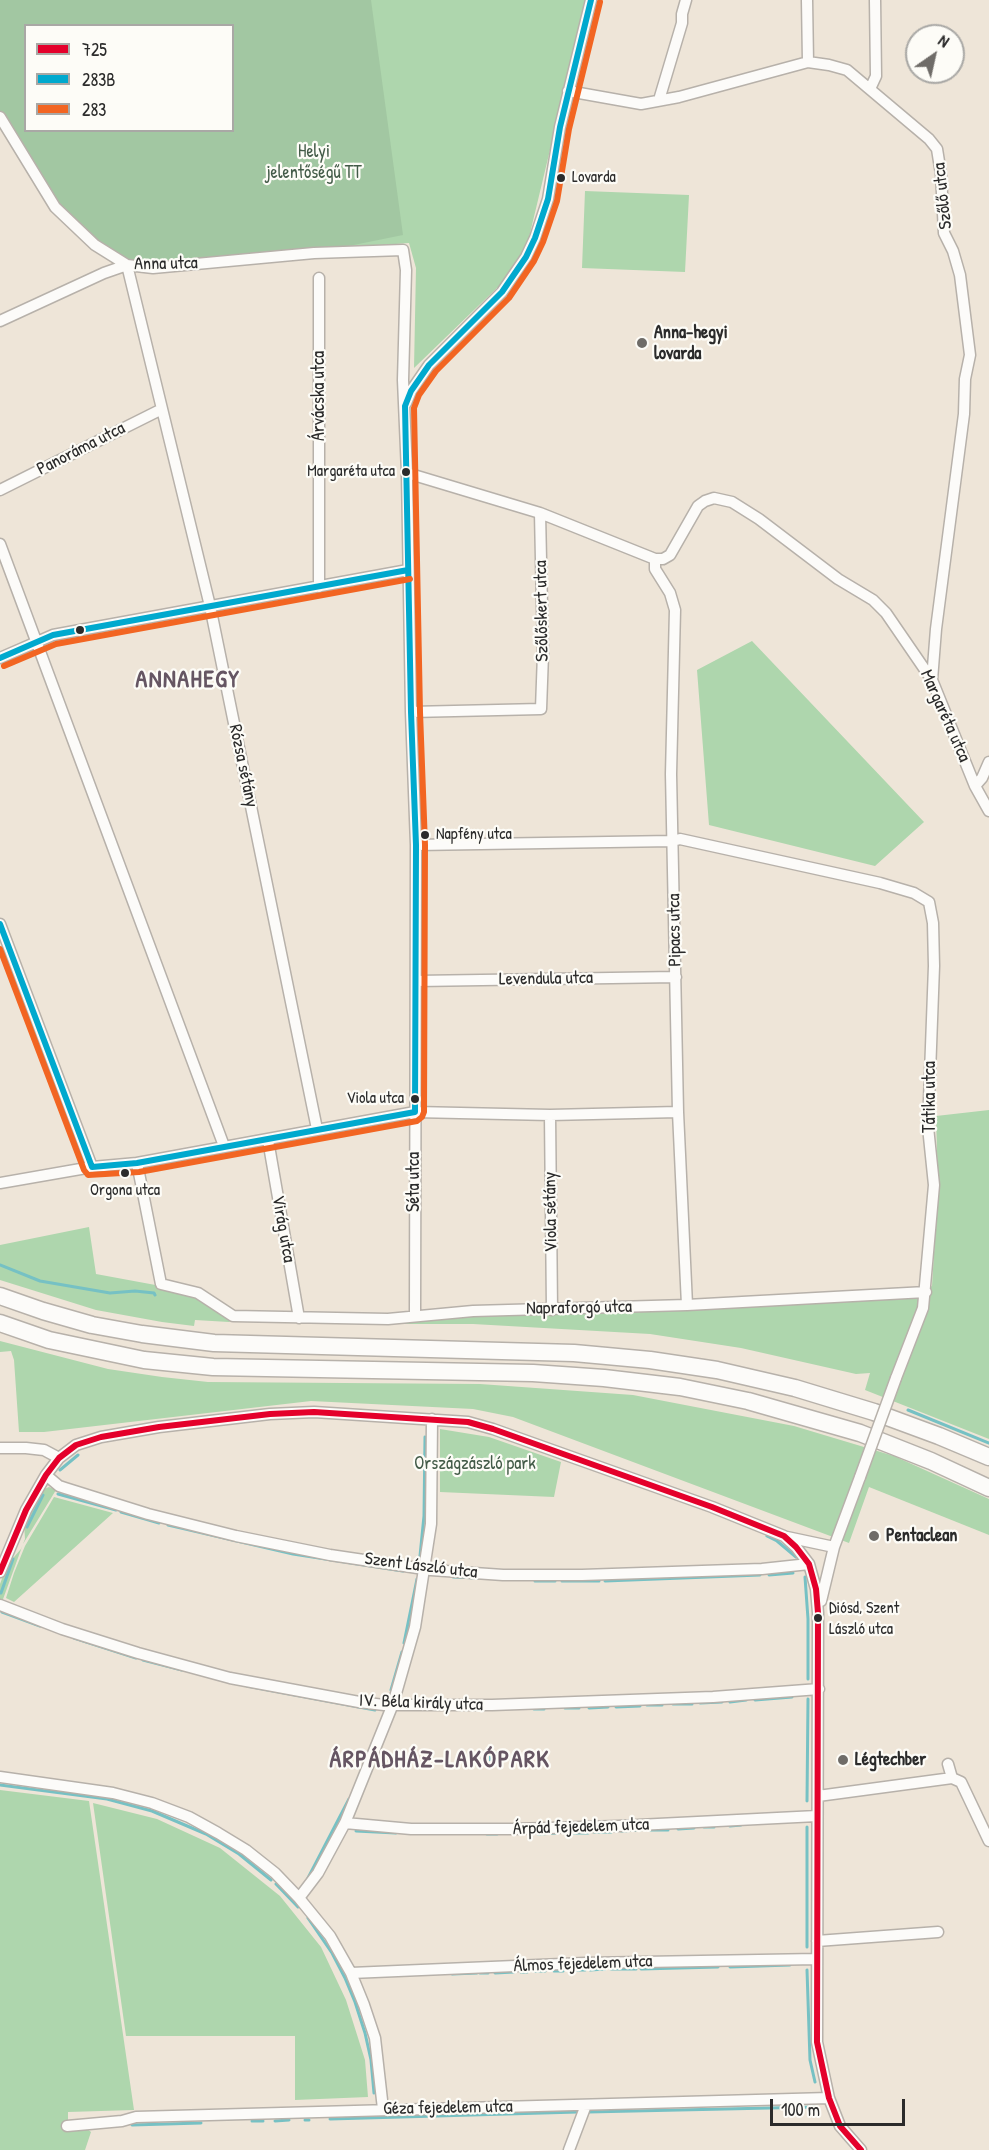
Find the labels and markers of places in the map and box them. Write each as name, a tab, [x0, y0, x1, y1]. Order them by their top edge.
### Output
place label: Lovarda	[572, 168, 616, 188]
marker: Lovarda	[555, 172, 567, 184]
place label: Anna-hegyi lovarda	[654, 322, 728, 364]
marker: Anna-hegyi lovarda	[635, 336, 649, 350]
place label: Margaréta utca	[307, 462, 395, 482]
marker: Margaréta utca	[400, 466, 412, 478]
unlabelled marker	[74, 624, 86, 636]
place label: Napfény utca	[436, 825, 512, 845]
marker: Napfény utca	[419, 829, 431, 841]
place label: Viola utca	[346, 1089, 404, 1109]
marker: Viola utca	[409, 1093, 421, 1105]
marker: Orgona utca	[119, 1167, 131, 1179]
place label: Orgona utca	[90, 1181, 160, 1201]
place label: Pentaclean	[886, 1525, 957, 1547]
marker: Pentaclean	[867, 1529, 881, 1543]
place label: Diósd, Szent László utca	[829, 1599, 899, 1637]
marker: Diósd, Szent László utca	[812, 1612, 824, 1624]
place label: Légtechber	[855, 1749, 926, 1771]
marker: Légtechber	[836, 1753, 850, 1767]

